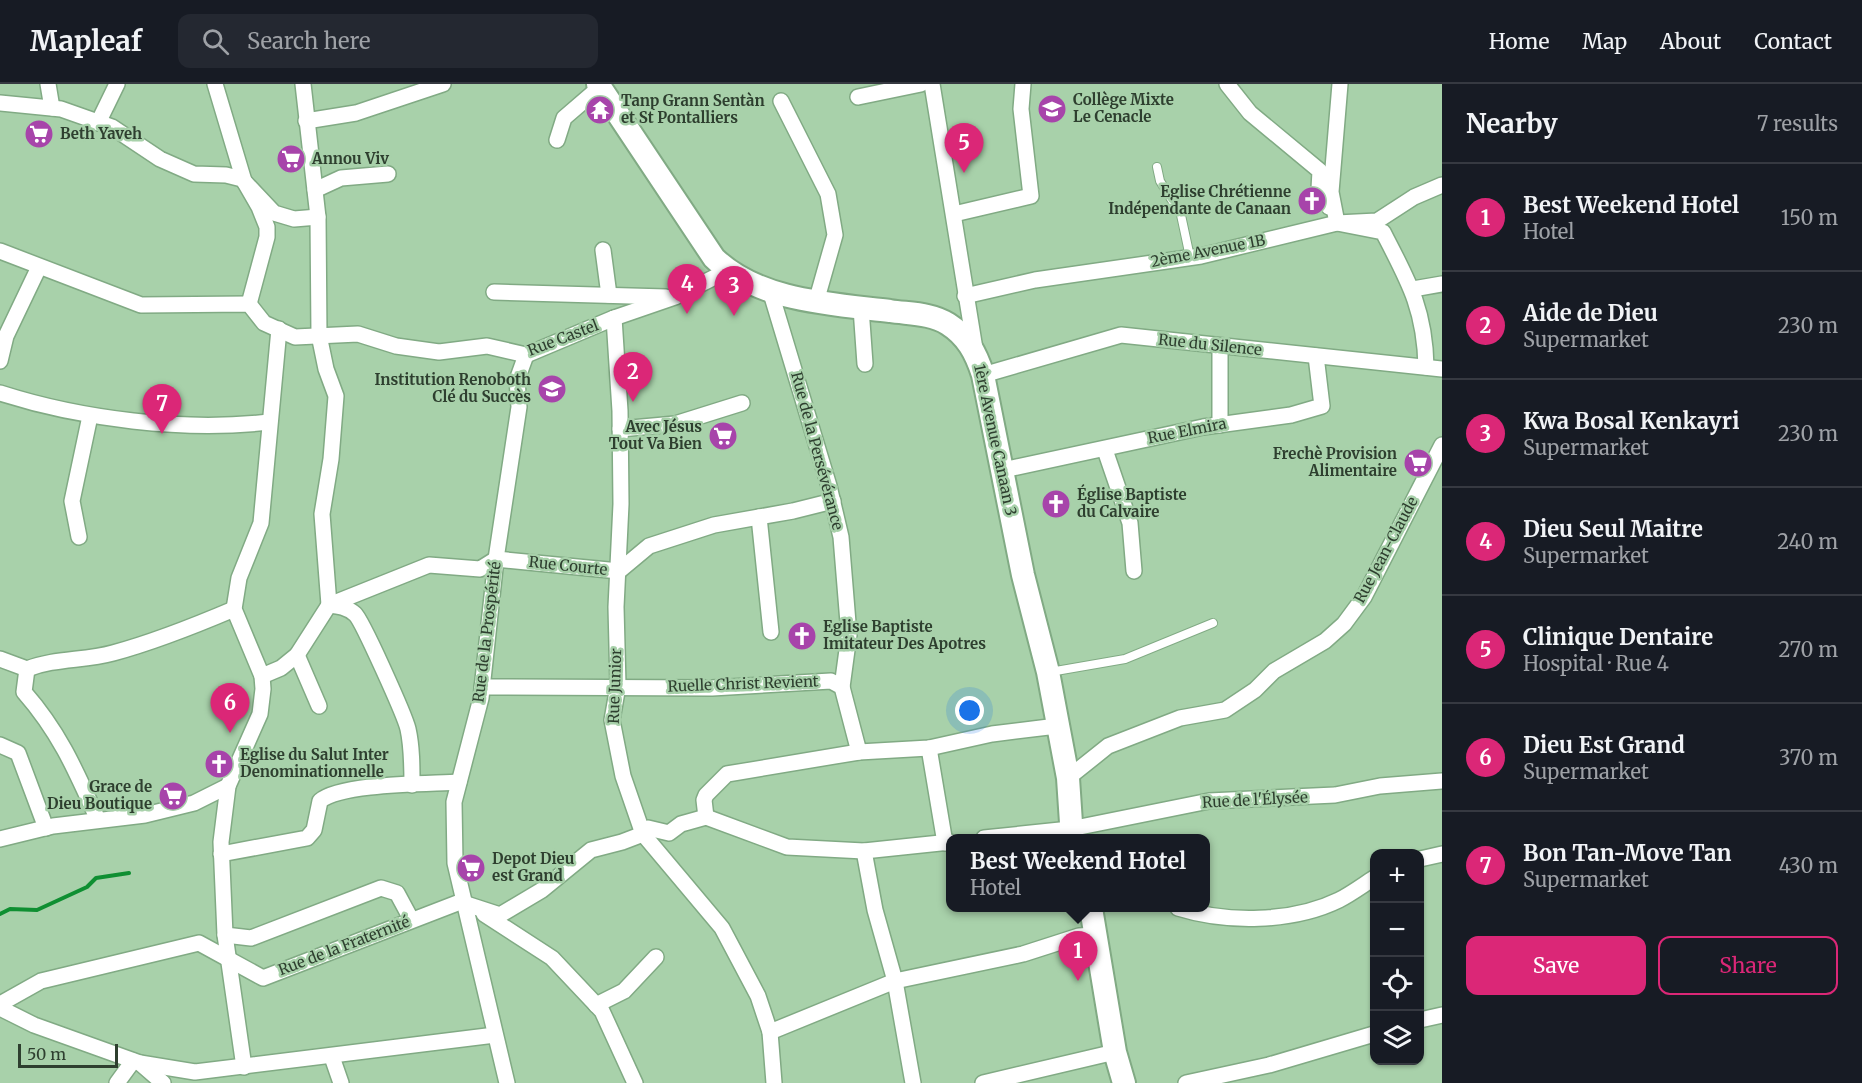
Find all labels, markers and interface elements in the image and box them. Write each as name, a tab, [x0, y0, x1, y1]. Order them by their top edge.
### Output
search box	[178, 14, 598, 68]
text: Mapleaf	[30, 23, 142, 59]
icon: search	[199, 25, 232, 58]
text: Search here	[247, 27, 370, 55]
text: Home	[1489, 28, 1549, 55]
text: Map	[1582, 28, 1627, 55]
text: About	[1660, 28, 1721, 55]
text: Contact	[1754, 28, 1832, 55]
place label: Collège Mixte Le Cenacle	[1073, 90, 1174, 126]
place label: Tanp Grann Sentàn et St Pontalliers	[621, 91, 765, 127]
school or university icon: Collège Mixte Le Cenacle	[1036, 93, 1068, 125]
temple icon: Tanp Grann Sentàn et St Pontalliers	[584, 94, 616, 126]
text: Nearby	[1466, 107, 1558, 140]
text: 7 results	[1757, 111, 1838, 136]
supermarket icon: Beth Yaveh	[23, 118, 55, 150]
place label: Beth Yaveh	[60, 124, 142, 143]
pin: 5	[944, 124, 984, 173]
supermarket icon: Annou Viv	[275, 143, 307, 175]
place label: Annou Viv	[311, 149, 389, 168]
place label: Eglise Chrétienne Indépendante de Canaan	[1108, 182, 1291, 218]
church icon: Eglise Chrétienne Indépendante de Canaan	[1296, 185, 1328, 217]
text: Best Weekend Hotel	[1523, 191, 1739, 219]
text: 1	[1481, 205, 1490, 230]
text: 150 m	[1781, 205, 1838, 230]
text: Hotel	[1523, 219, 1574, 244]
street label: 2ème Avenue 1B	[1149, 230, 1267, 271]
pin: 4	[668, 264, 706, 314]
pin: 3	[714, 266, 754, 316]
text: Aide de Dieu	[1523, 299, 1658, 327]
text: 2	[1480, 313, 1491, 338]
text: 230 m	[1778, 313, 1838, 338]
street label: Rue Castel	[525, 315, 601, 360]
text: Supermarket	[1523, 327, 1649, 352]
street label: Rue du Silence	[1157, 330, 1263, 359]
pin: 2	[614, 352, 652, 402]
street label: 1ère Avenue Canaan 3	[970, 362, 1021, 517]
place label: Institution Renoboth Clé du Succès	[375, 370, 531, 406]
street label: Rue de la Persévérance	[787, 370, 848, 532]
school or university icon: Institution Renoboth Clé du Succès	[536, 373, 568, 405]
pin: 7	[142, 384, 182, 434]
text: Kwa Bosal Kenkayri	[1523, 407, 1739, 435]
street label: Rue Elmira	[1146, 414, 1228, 447]
place label: Avec Jésus Tout Va Bien	[609, 417, 702, 453]
supermarket icon: Avec Jésus Tout Va Bien	[707, 420, 739, 452]
text: 3	[1480, 421, 1491, 446]
text: 230 m	[1778, 421, 1838, 446]
text: Supermarket	[1523, 435, 1649, 460]
place label: Frechè Provision Alimentaire	[1273, 444, 1397, 480]
supermarket icon: Frechè Provision Alimentaire	[1402, 447, 1434, 479]
place label: Église Baptiste du Calvaire	[1077, 484, 1187, 521]
church icon: Église Baptiste du Calvaire	[1040, 488, 1072, 520]
street label: Rue Jean-Claude	[1350, 493, 1422, 606]
text: Dieu Seul Maitre	[1523, 515, 1703, 543]
text: 4	[1479, 529, 1492, 554]
text: 240 m	[1777, 529, 1838, 554]
text: Supermarket	[1523, 543, 1649, 568]
street label: Rue Courte	[528, 552, 608, 579]
street label: Rue de la Prospérité	[468, 560, 505, 704]
place label: Eglise Baptiste Imitateur Des Apotres	[823, 617, 986, 653]
church icon: Eglise Baptiste Imitateur Des Apotres	[786, 620, 818, 652]
text: Clinique Dentaire	[1523, 623, 1713, 651]
text: 5	[1480, 637, 1491, 662]
text: 270 m	[1778, 637, 1838, 662]
street label: Rue Junior	[604, 648, 625, 724]
text: Hospital · Rue 4	[1523, 651, 1669, 676]
street label: Ruelle Christ Revient	[667, 671, 819, 696]
pin: 6	[210, 684, 250, 733]
your location	[955, 696, 984, 725]
text: Dieu Est Grand	[1523, 731, 1685, 759]
place label: Eglise du Salut Inter Denominationnelle	[240, 745, 389, 781]
text: 6	[1479, 745, 1492, 770]
text: 370 m	[1779, 745, 1838, 770]
church icon: Eglise du Salut Inter Denominationnelle	[203, 748, 235, 780]
text: Supermarket	[1523, 759, 1649, 784]
place label: Grace de Dieu Boutique	[47, 777, 152, 813]
supermarket icon: Grace de Dieu Boutique	[157, 780, 189, 812]
street label: Rue de l'Élysée	[1202, 786, 1309, 812]
popup	[946, 834, 1210, 912]
text: Bon Tan-Move Tan	[1523, 839, 1731, 867]
text: Best Weekend Hotel	[970, 847, 1186, 875]
place label: Depot Dieu est Grand	[492, 849, 575, 885]
map controls	[1370, 849, 1424, 1065]
button: +	[1370, 849, 1424, 903]
supermarket icon: Depot Dieu est Grand	[455, 852, 487, 884]
text: 7	[1480, 853, 1492, 878]
text: 430 m	[1779, 853, 1838, 878]
text: Supermarket	[1523, 867, 1649, 892]
text: Hotel	[970, 875, 1021, 900]
button: −	[1370, 903, 1424, 957]
street label: Rue de la Fraternité	[275, 912, 412, 979]
pin: 1	[1058, 932, 1098, 981]
button: Save	[1466, 936, 1646, 995]
button: Share	[1658, 936, 1838, 995]
button: locate	[1370, 957, 1424, 1011]
button: layers	[1370, 1011, 1424, 1065]
scale bar	[18, 1041, 118, 1068]
text: 50 m	[27, 1044, 66, 1064]

